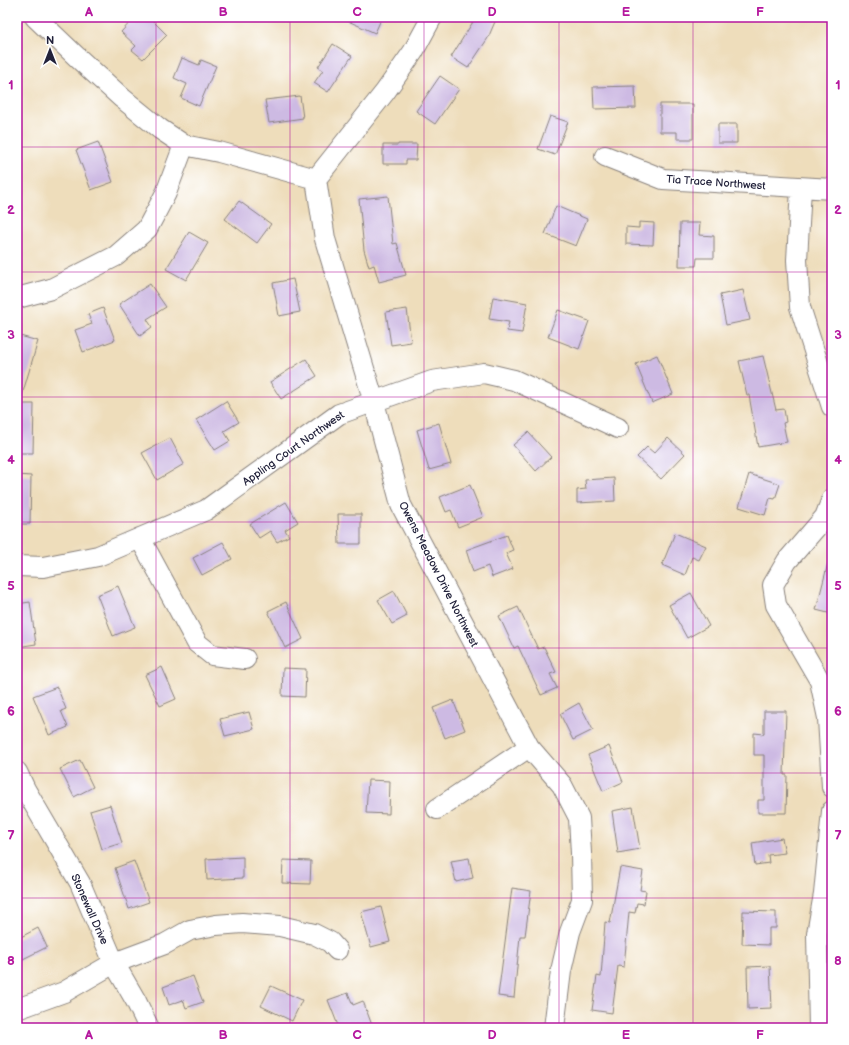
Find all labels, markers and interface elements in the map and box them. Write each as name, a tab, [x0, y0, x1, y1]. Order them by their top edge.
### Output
text: A	[84, 4, 93, 20]
text: B	[218, 4, 228, 20]
text: C	[352, 4, 362, 20]
text: D	[487, 4, 497, 20]
text: E	[622, 4, 631, 20]
text: F	[756, 4, 764, 20]
north arrow	[30, 30, 70, 70]
text: N	[46, 34, 54, 47]
text: 1	[8, 77, 14, 93]
text: 1	[835, 77, 841, 93]
street label: Tia Trace Northwest	[666, 173, 767, 193]
text: 2	[7, 202, 15, 218]
text: 2	[834, 202, 842, 218]
text: 3	[7, 327, 15, 343]
text: 3	[834, 327, 842, 343]
street label: Appling Court Northwest	[240, 408, 347, 488]
text: 4	[7, 452, 15, 468]
text: 4	[834, 452, 842, 468]
street label: Owens Meadow Drive Northwest	[396, 499, 481, 650]
text: 5	[7, 578, 15, 594]
text: 5	[834, 578, 842, 594]
text: 6	[7, 703, 15, 719]
text: 6	[834, 703, 842, 719]
text: 7	[7, 828, 15, 844]
text: 7	[834, 828, 842, 844]
street label: Stonewall Drive	[68, 872, 111, 947]
text: 8	[7, 953, 15, 969]
text: 8	[834, 953, 842, 969]
text: A	[84, 1027, 93, 1043]
text: B	[218, 1027, 228, 1043]
text: C	[352, 1027, 362, 1043]
text: D	[487, 1027, 497, 1043]
text: E	[622, 1027, 631, 1043]
text: F	[756, 1027, 764, 1043]

